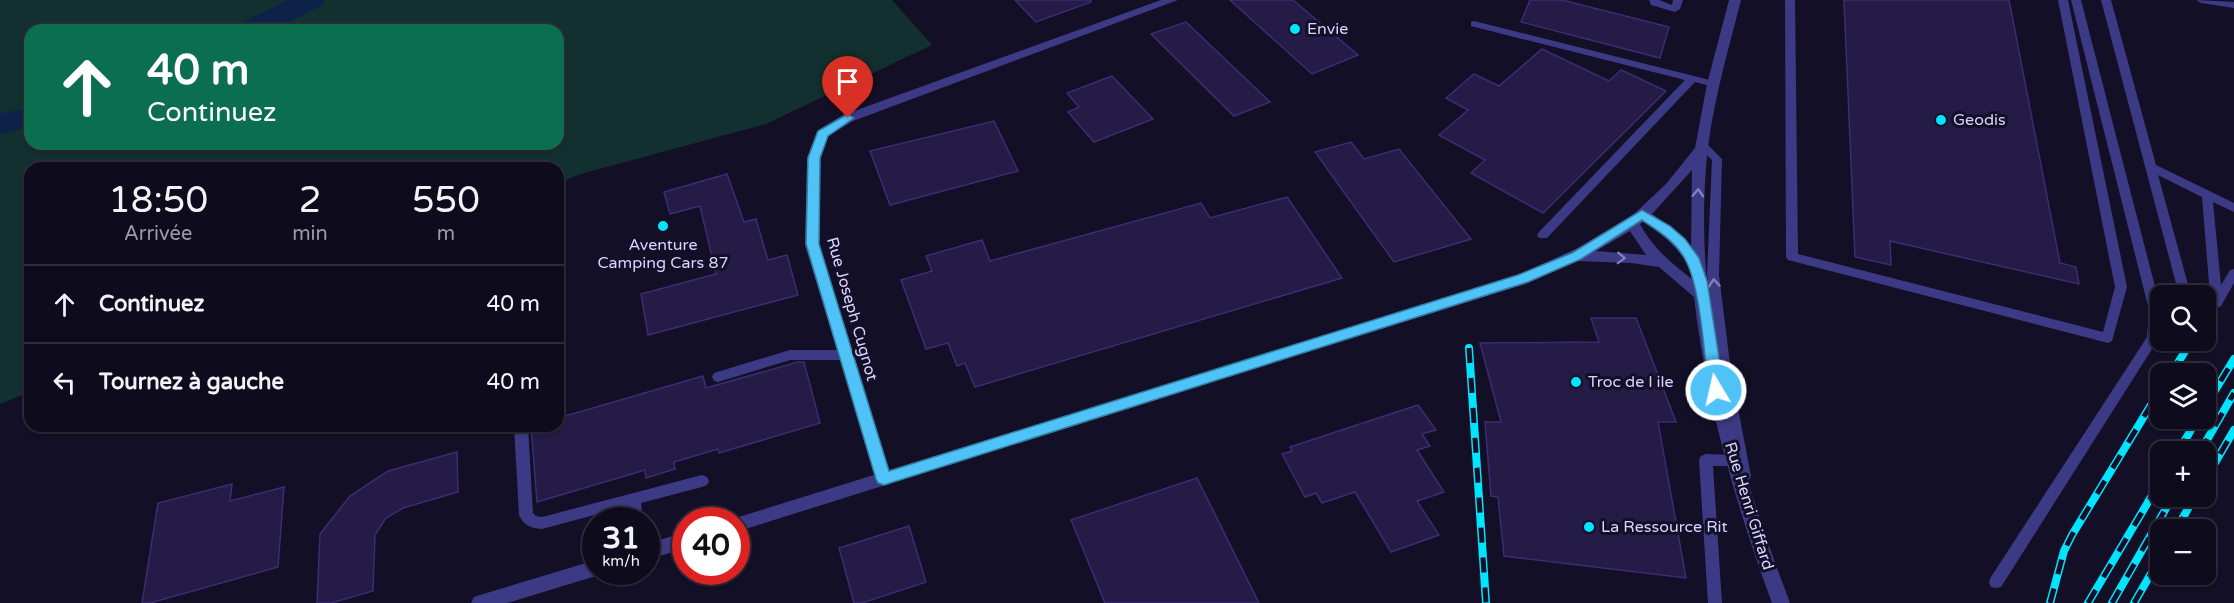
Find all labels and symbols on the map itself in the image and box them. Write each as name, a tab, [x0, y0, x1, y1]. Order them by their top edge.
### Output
place label: Envie	[1307, 19, 1348, 39]
marker: Envie	[1288, 22, 1302, 36]
pin	[822, 56, 873, 118]
place label: Geodis	[1953, 110, 2006, 130]
marker: Geodis	[1934, 113, 1948, 127]
one-way arrow	[1691, 189, 1704, 198]
marker: Aventure Camping Cars 87	[656, 219, 670, 233]
place label: Aventure Camping Cars 87	[597, 235, 729, 273]
street label: Rue Joseph Cugnot	[822, 235, 882, 383]
one-way arrow	[1616, 251, 1625, 264]
one-way arrow	[1708, 279, 1721, 288]
position arrow	[1684, 358, 1748, 422]
place label: Troc de l ile	[1588, 372, 1674, 392]
marker: Troc de l ile	[1569, 375, 1583, 389]
street label: Rue Henri Giffard	[1720, 440, 1778, 572]
speed limit sign: 40	[672, 507, 750, 585]
place label: La Ressource Rit	[1601, 517, 1728, 537]
marker: La Ressource Rit	[1582, 520, 1596, 534]

